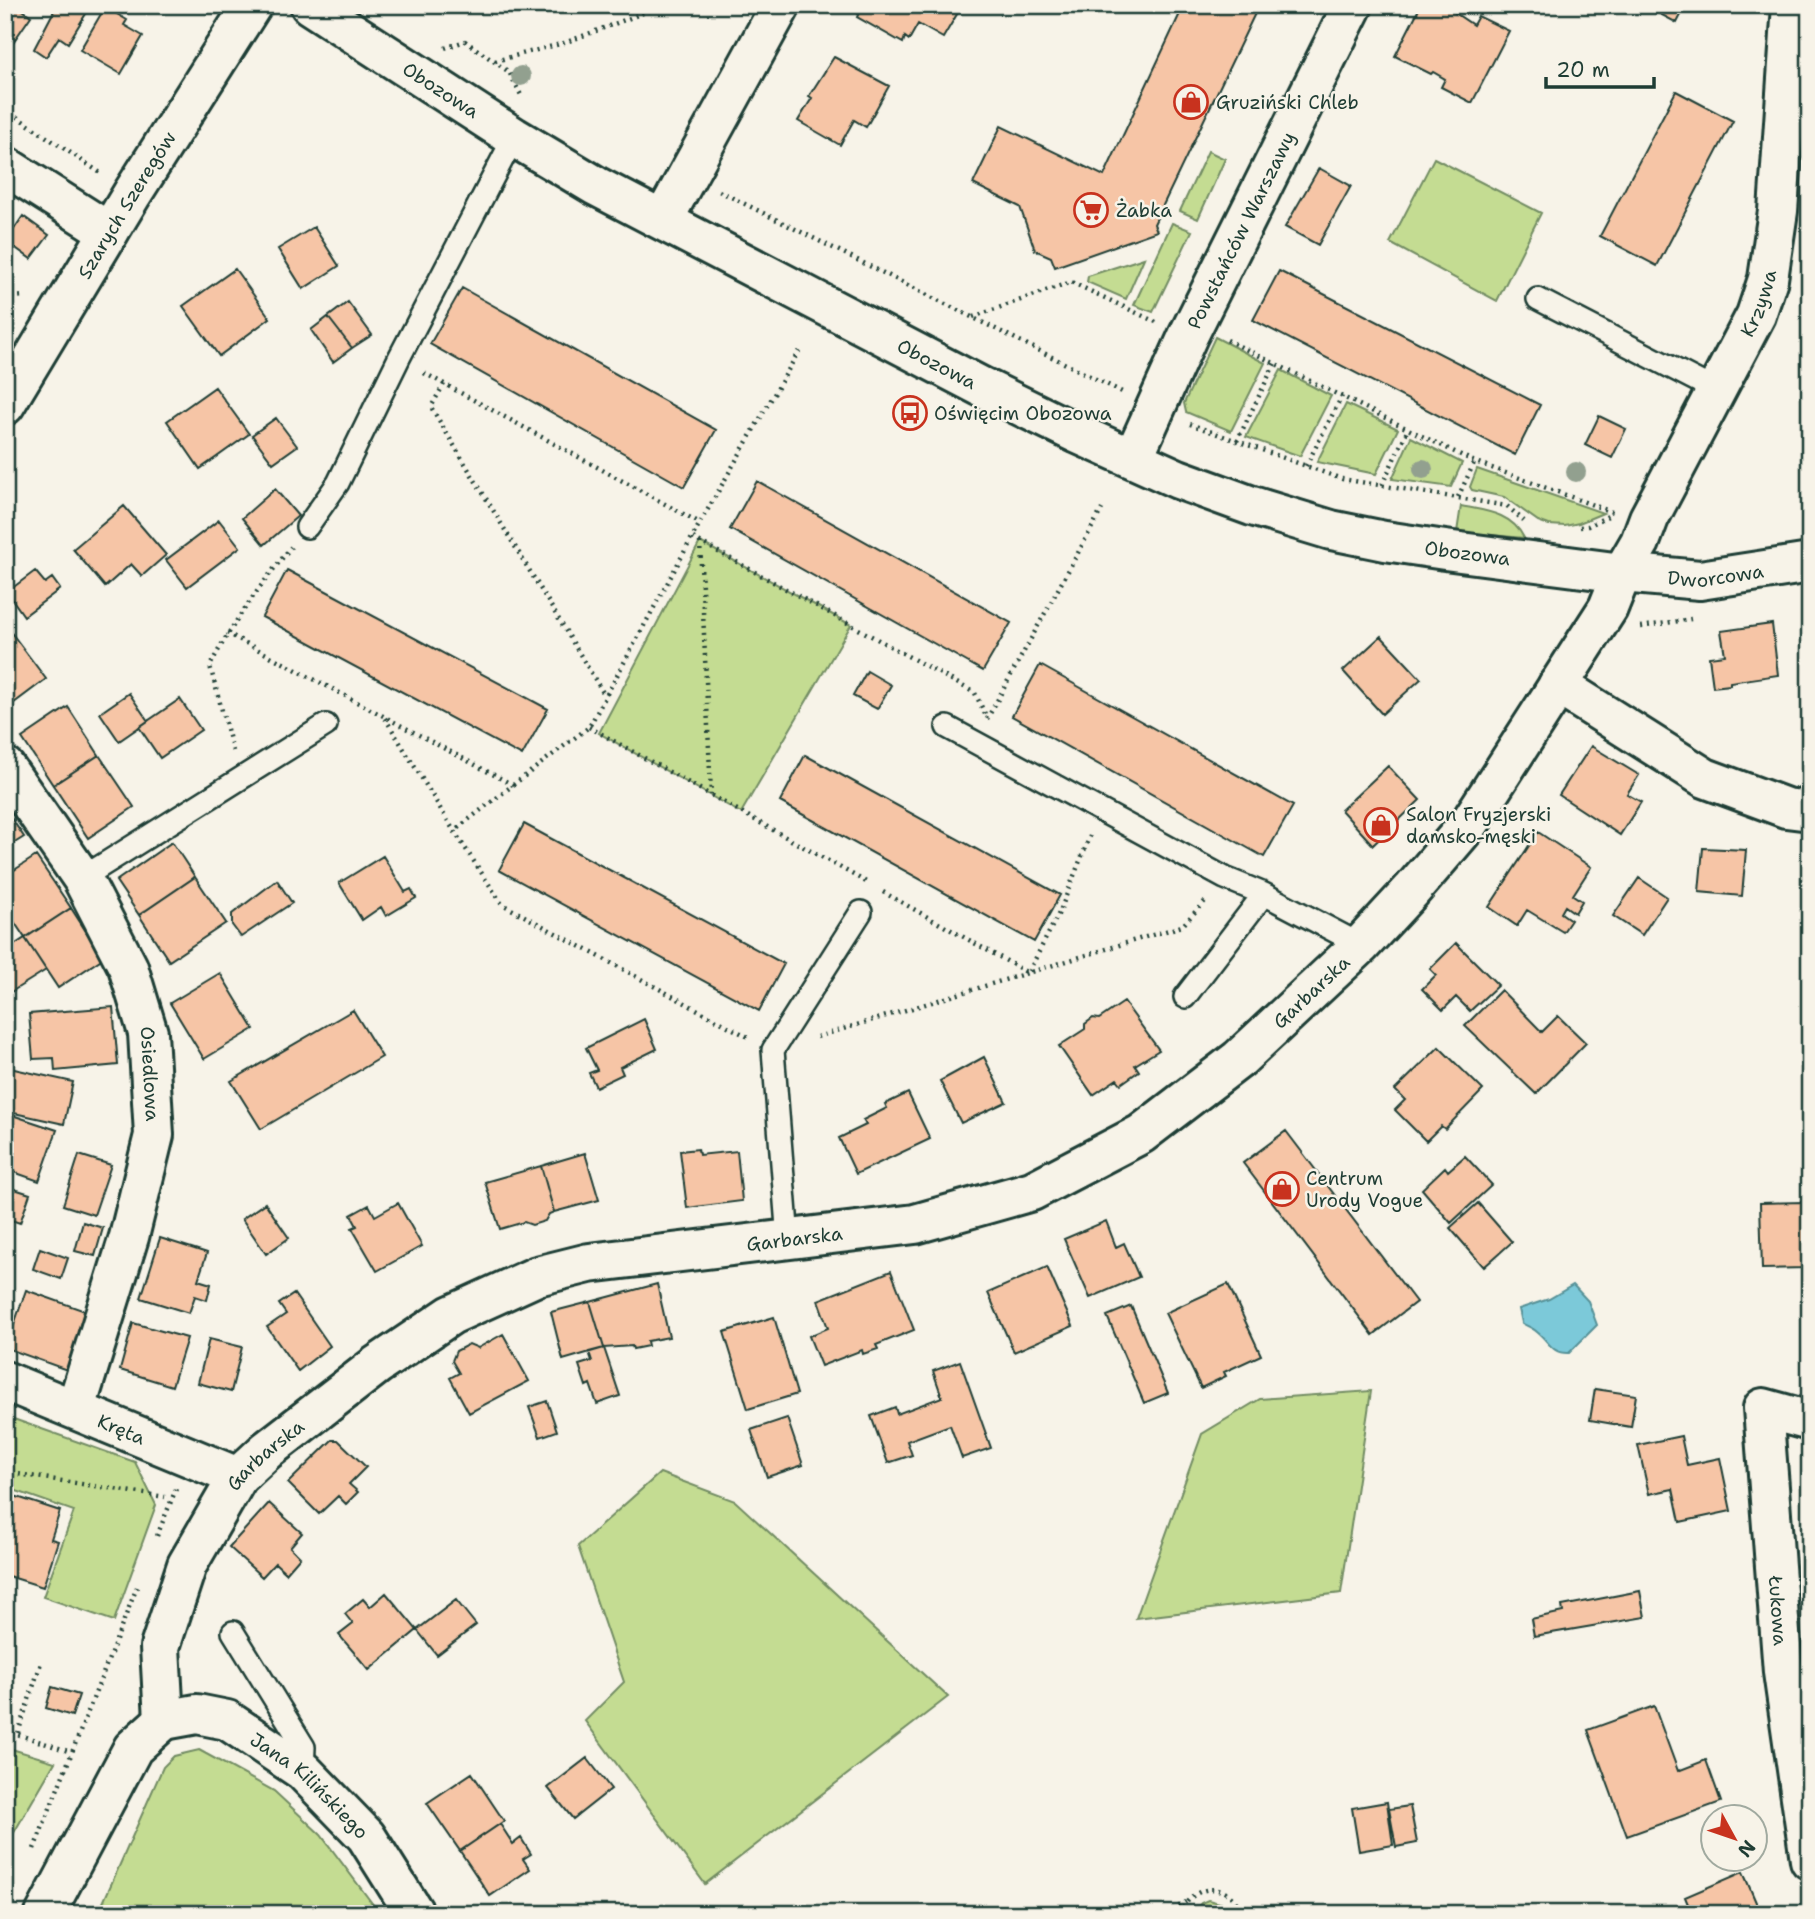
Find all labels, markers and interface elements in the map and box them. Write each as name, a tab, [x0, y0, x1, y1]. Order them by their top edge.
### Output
scale bar	[1546, 46, 1654, 90]
street label: Obozowa	[398, 56, 484, 124]
text: 20 m	[1556, 56, 1610, 84]
shop icon: Gruziński Chleb	[1172, 83, 1210, 121]
place label: Gruziński Chleb	[1216, 90, 1359, 115]
street label: Szarych Szeregów	[71, 126, 181, 283]
street label: Powstańców Warszawy	[1181, 127, 1300, 333]
supermarket icon: Żabka	[1072, 191, 1110, 229]
place label: Żabka	[1116, 198, 1172, 223]
street label: Krzywa	[1734, 268, 1782, 341]
street label: Obozowa	[893, 333, 981, 395]
bus stop icon: Oświęcim Obozowa	[891, 394, 929, 432]
place label: Oświęcim Obozowa	[934, 401, 1112, 426]
street label: Obozowa	[1423, 535, 1512, 571]
street label: Dworcowa	[1666, 558, 1766, 593]
place label: Salon Fryzjerski damsko-męski	[1406, 802, 1551, 849]
shop icon: Salon Fryzjerski damsko-męski	[1362, 806, 1400, 844]
street label: Garbarska	[1267, 950, 1355, 1034]
street label: Osiedlowa	[135, 1026, 166, 1122]
place label: Centrum Urody Vogue	[1306, 1166, 1423, 1213]
shop icon: Centrum Urody Vogue	[1263, 1170, 1301, 1208]
street label: Garbarska	[745, 1220, 844, 1257]
street label: Kręta	[94, 1408, 149, 1450]
street label: Garbarska	[220, 1413, 309, 1495]
street label: Łukowa	[1763, 1574, 1793, 1647]
street label: Jana Kilińskiego	[245, 1727, 374, 1844]
north arrow	[1700, 1804, 1770, 1874]
text: N	[1732, 1835, 1761, 1862]

